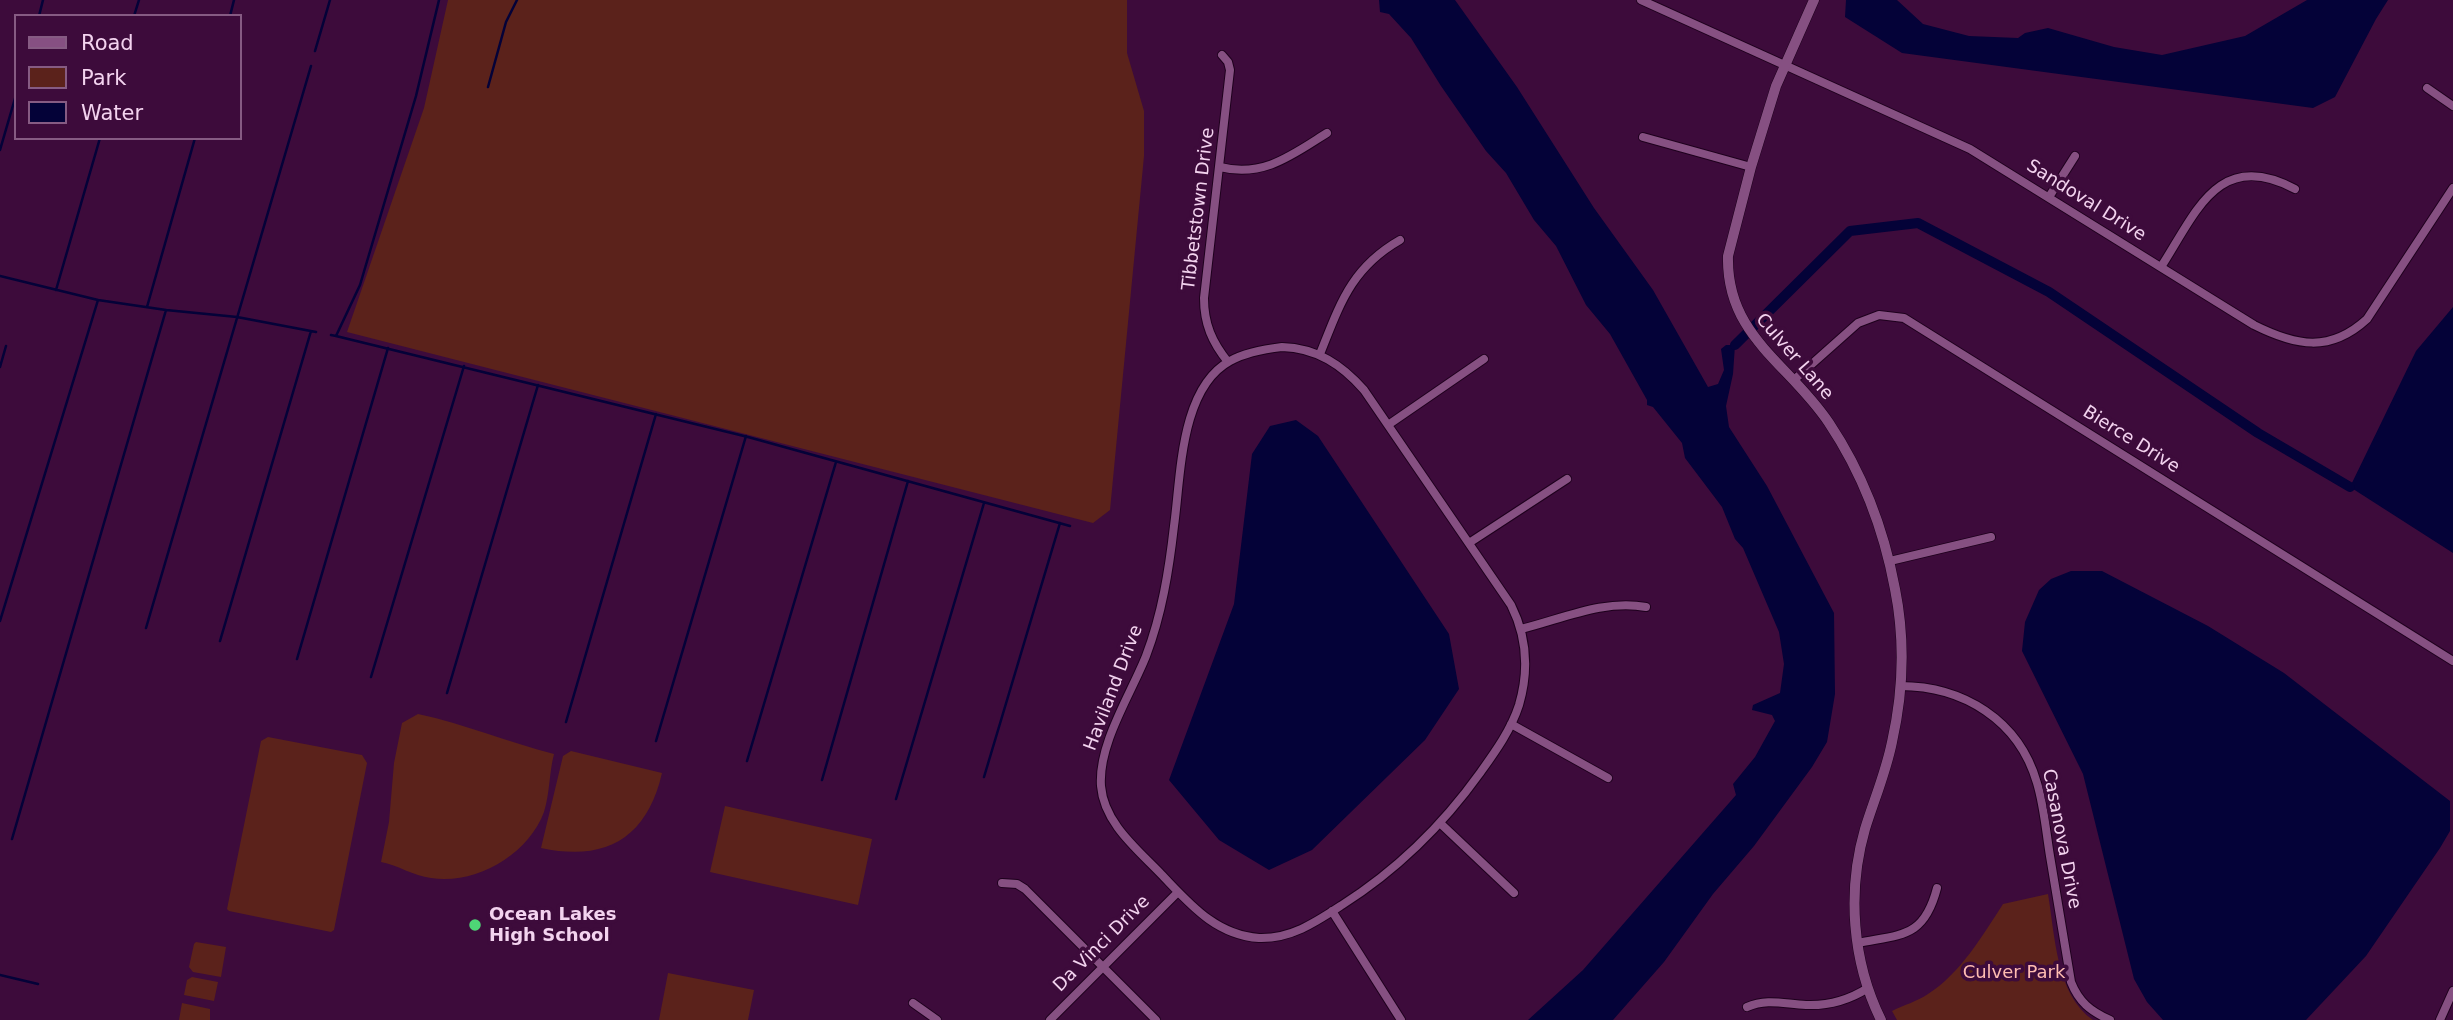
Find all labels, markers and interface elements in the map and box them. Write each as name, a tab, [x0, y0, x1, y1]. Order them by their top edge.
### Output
legend	[14, 14, 242, 140]
text: Road	[81, 31, 134, 55]
text: Park	[81, 66, 126, 90]
text: Water	[81, 101, 143, 125]
street label: Tibbetstown Drive	[1178, 126, 1220, 292]
street label: Sandoval Drive	[2022, 156, 2150, 246]
street label: Culver Lane	[1751, 309, 1837, 405]
street label: Bierce Drive	[2079, 402, 2183, 478]
street label: Haviland Drive	[1080, 622, 1148, 754]
street label: Casanova Drive	[2037, 767, 2085, 911]
street label: Da Vinci Drive	[1049, 891, 1155, 997]
place label: Ocean Lakes High School	[489, 904, 616, 946]
marker: Ocean Lakes High School	[467, 917, 483, 933]
park label: Culver Park	[1963, 962, 2065, 984]

